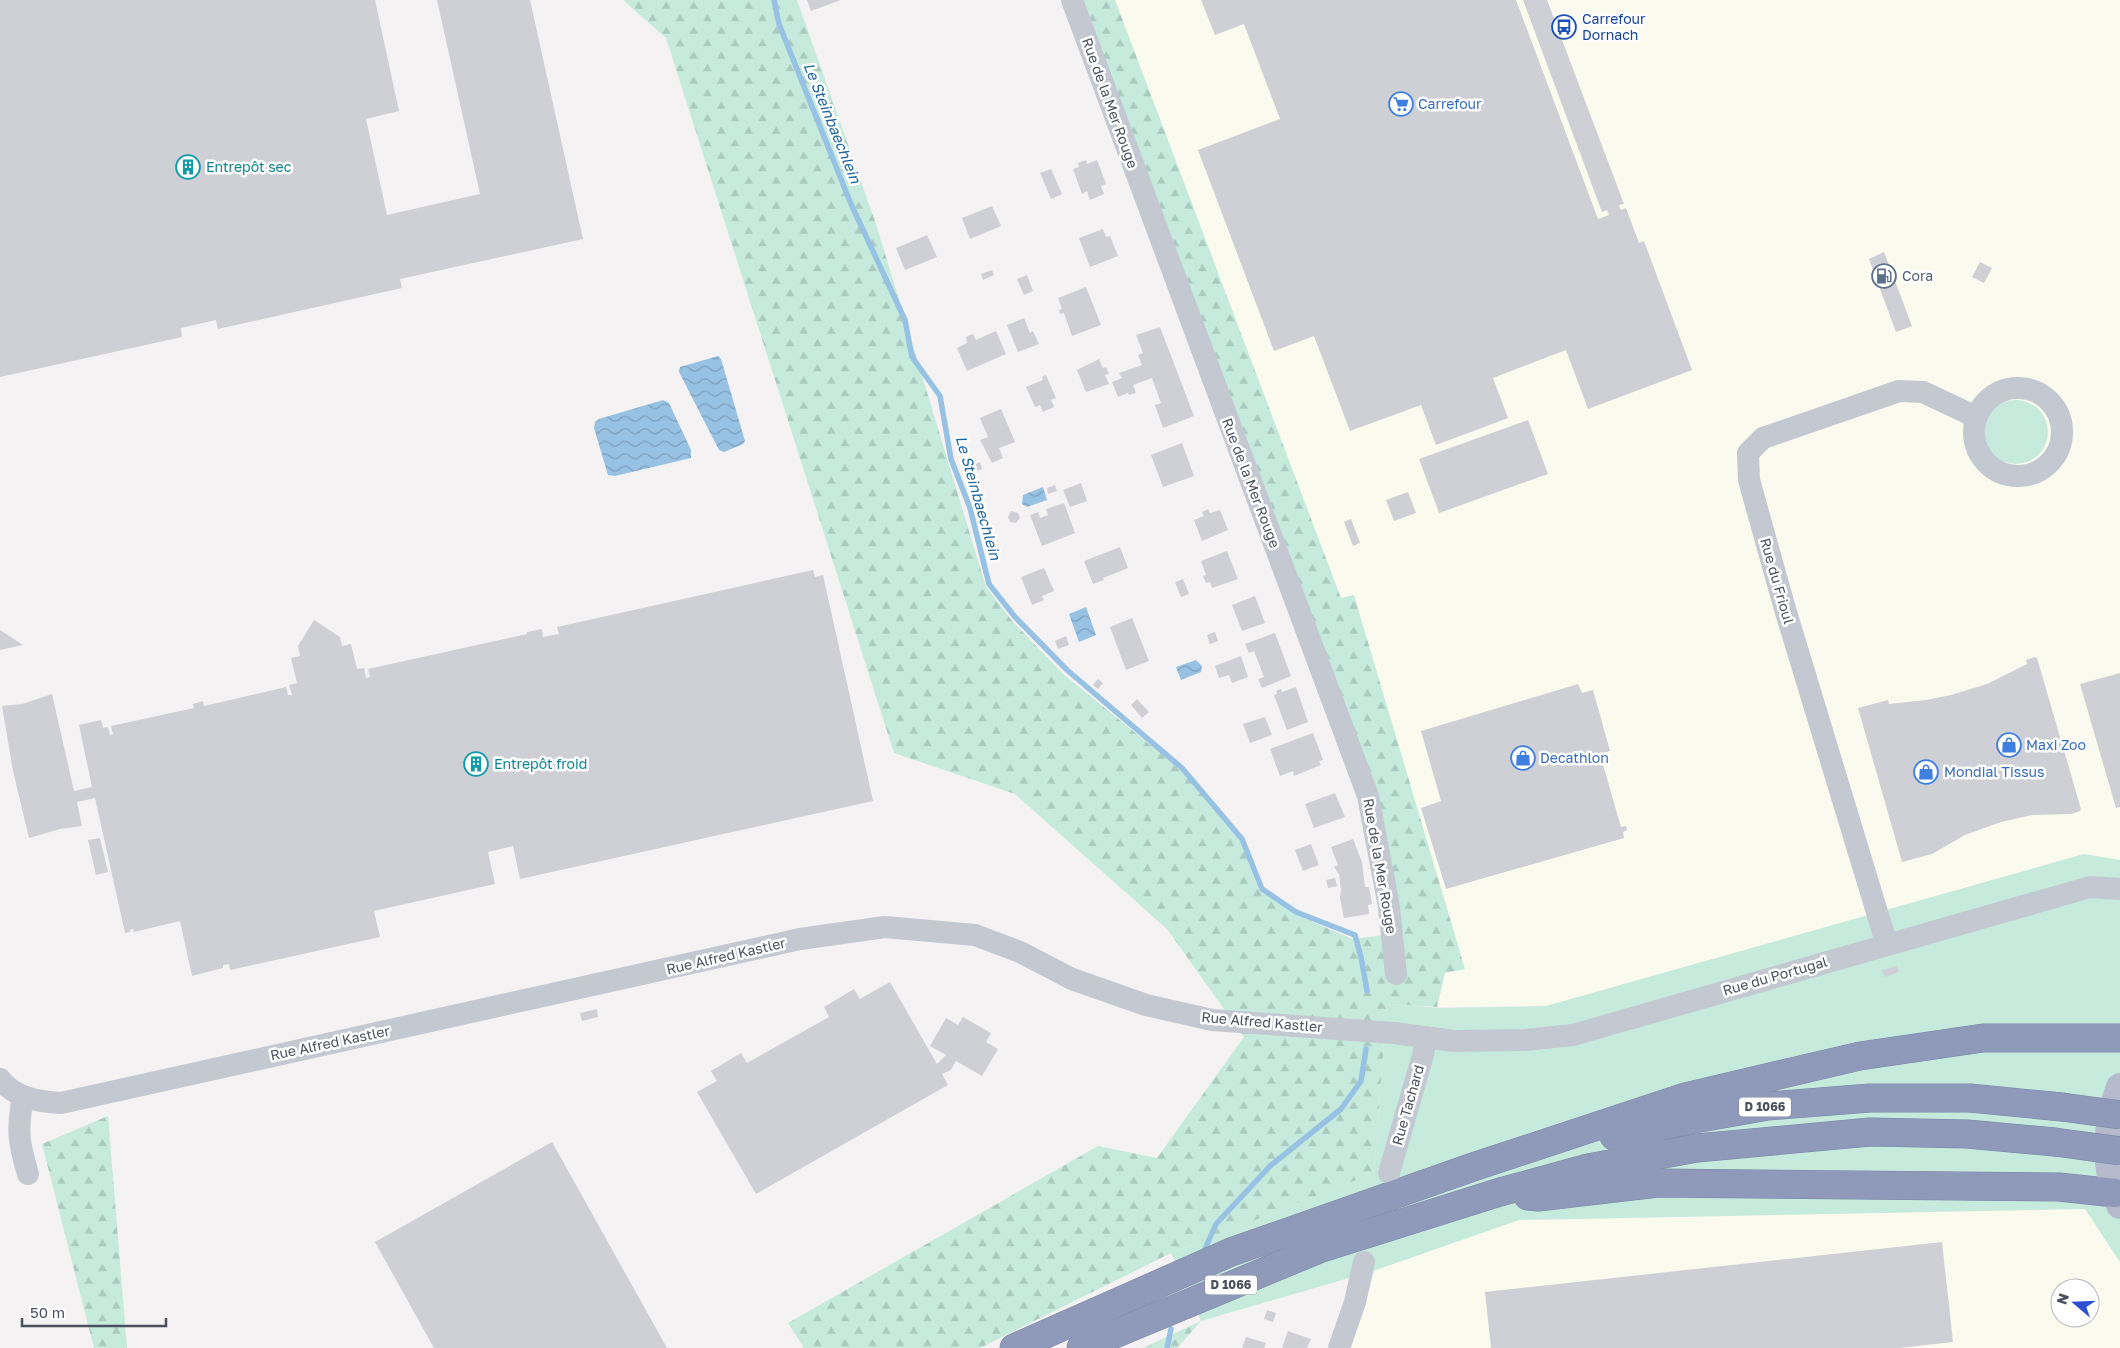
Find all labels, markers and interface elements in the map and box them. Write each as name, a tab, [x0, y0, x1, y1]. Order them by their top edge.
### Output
place label: Carrefour Dornach	[1582, 10, 1646, 43]
bus stop icon: Carrefour Dornach	[1551, 14, 1577, 40]
street label: Rue de la Mer Rouge	[1079, 35, 1142, 170]
water label: Le Steinbaechlein	[801, 60, 866, 186]
supermarket icon: Carrefour	[1388, 91, 1414, 117]
place label: Carrefour	[1418, 95, 1482, 112]
building icon: Entrepôt sec	[175, 154, 201, 180]
place label: Entrepôt sec	[206, 158, 292, 175]
fuel station icon: Cora	[1871, 263, 1897, 289]
place label: Cora	[1902, 267, 1933, 284]
street label: Rue de la Mer Rouge	[1219, 416, 1284, 550]
water label: Le Steinbaechlein	[953, 433, 1006, 563]
street label: Rue du Frioul	[1757, 536, 1798, 626]
shop icon: Maxi Zoo	[1996, 732, 2022, 758]
place label: Maxi Zoo	[2026, 736, 2086, 753]
shop icon: Decathlon	[1510, 745, 1536, 771]
place label: Decathlon	[1540, 749, 1609, 766]
building icon: Entrepôt froid	[463, 751, 489, 777]
place label: Entrepôt froid	[494, 755, 587, 772]
shop icon: Mondial Tissus	[1913, 759, 1939, 785]
place label: Mondial Tissus	[1944, 763, 2044, 780]
street label: Rue de la Mer Rouge	[1360, 797, 1401, 935]
street label: Rue Alfred Kastler	[665, 933, 788, 977]
street label: Rue du Portugal	[1721, 952, 1829, 999]
street label: Rue Alfred Kastler	[1201, 1008, 1324, 1035]
street label: Rue Alfred Kastler	[269, 1021, 392, 1063]
street label: Rue Tachard	[1388, 1063, 1427, 1147]
road number: D 1066	[1739, 1098, 1791, 1116]
road number: D 1066	[1205, 1276, 1257, 1294]
north arrow	[2050, 1278, 2100, 1328]
text: N	[2052, 1291, 2072, 1306]
scale bar	[22, 1296, 166, 1328]
text: 50 m	[30, 1303, 65, 1321]

